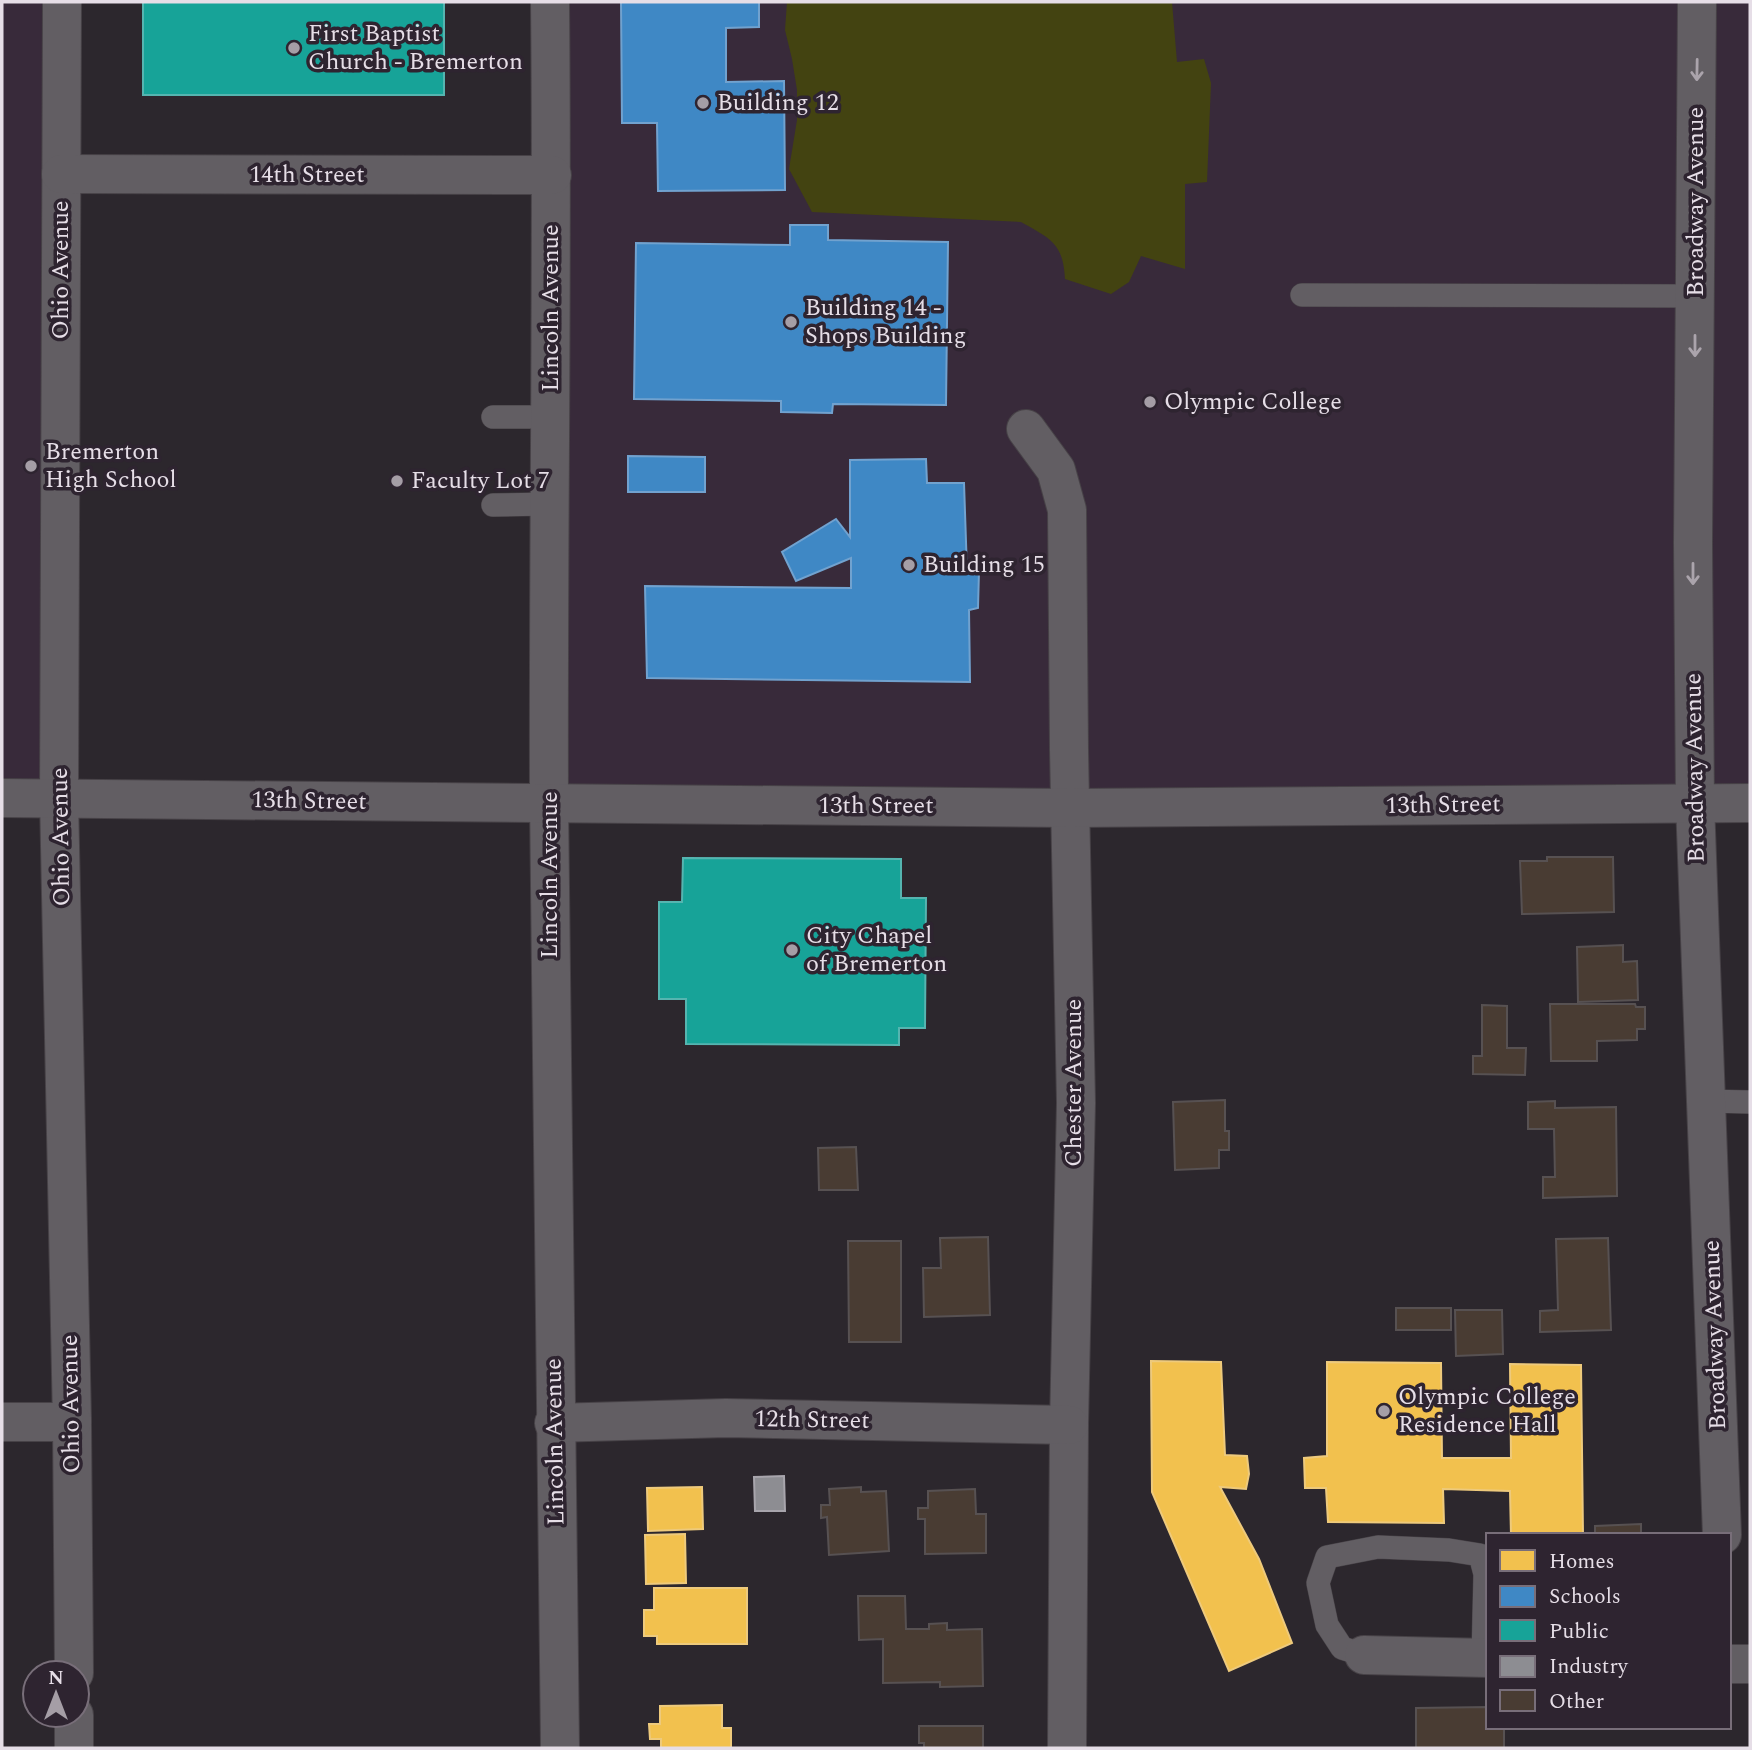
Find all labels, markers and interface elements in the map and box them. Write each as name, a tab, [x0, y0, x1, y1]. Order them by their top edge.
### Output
place label: First Baptist Church - Bremerton	[308, 16, 523, 80]
marker: First Baptist Church - Bremerton	[286, 40, 302, 56]
one-way arrow	[1690, 58, 1703, 81]
place label: Building 12	[717, 85, 839, 121]
marker: Building 12	[695, 95, 711, 111]
street label: Broadway Avenue	[1678, 107, 1714, 297]
street label: 14th Street	[249, 157, 365, 193]
street label: Ohio Avenue	[43, 201, 79, 339]
street label: Lincoln Avenue	[533, 224, 569, 392]
place label: Building 14 - Shops Building	[805, 290, 966, 354]
marker: Building 14 - Shops Building	[783, 314, 799, 330]
one-way arrow	[1688, 335, 1702, 358]
place label: Olympic College	[1164, 384, 1342, 420]
marker: Olympic College	[1142, 394, 1158, 410]
place label: Bremerton High School	[45, 434, 177, 498]
marker: Bremerton High School	[23, 458, 39, 474]
place label: Faculty Lot 7	[411, 463, 550, 499]
marker: Faculty Lot 7	[389, 473, 405, 489]
place label: Building 15	[923, 547, 1045, 583]
marker: Building 15	[901, 557, 917, 573]
one-way arrow	[1686, 562, 1700, 585]
street label: Broadway Avenue	[1675, 673, 1715, 863]
street label: Ohio Avenue	[42, 767, 80, 907]
street label: 13th Street	[251, 782, 367, 820]
street label: 13th Street	[1385, 786, 1501, 824]
street label: 13th Street	[818, 788, 934, 824]
street label: Lincoln Avenue	[532, 791, 568, 959]
place label: City Chapel of Bremerton	[806, 918, 947, 982]
marker: City Chapel of Bremerton	[784, 942, 800, 958]
street label: Chester Avenue	[1056, 999, 1092, 1167]
street label: Broadway Avenue	[1694, 1239, 1736, 1431]
street label: Ohio Avenue	[52, 1334, 90, 1474]
street label: Lincoln Avenue	[536, 1358, 574, 1526]
place label: Olympic College Residence Hall	[1398, 1379, 1576, 1443]
street label: 12th Street	[754, 1401, 870, 1439]
marker: Olympic College Residence Hall	[1376, 1403, 1392, 1419]
legend	[1486, 1533, 1731, 1729]
text: Homes	[1549, 1546, 1615, 1578]
text: Schools	[1549, 1581, 1621, 1613]
text: Public	[1549, 1616, 1609, 1648]
text: Industry	[1549, 1651, 1629, 1683]
north arrow	[21, 1659, 91, 1729]
text: N	[48, 1664, 64, 1693]
text: Other	[1549, 1686, 1604, 1718]

